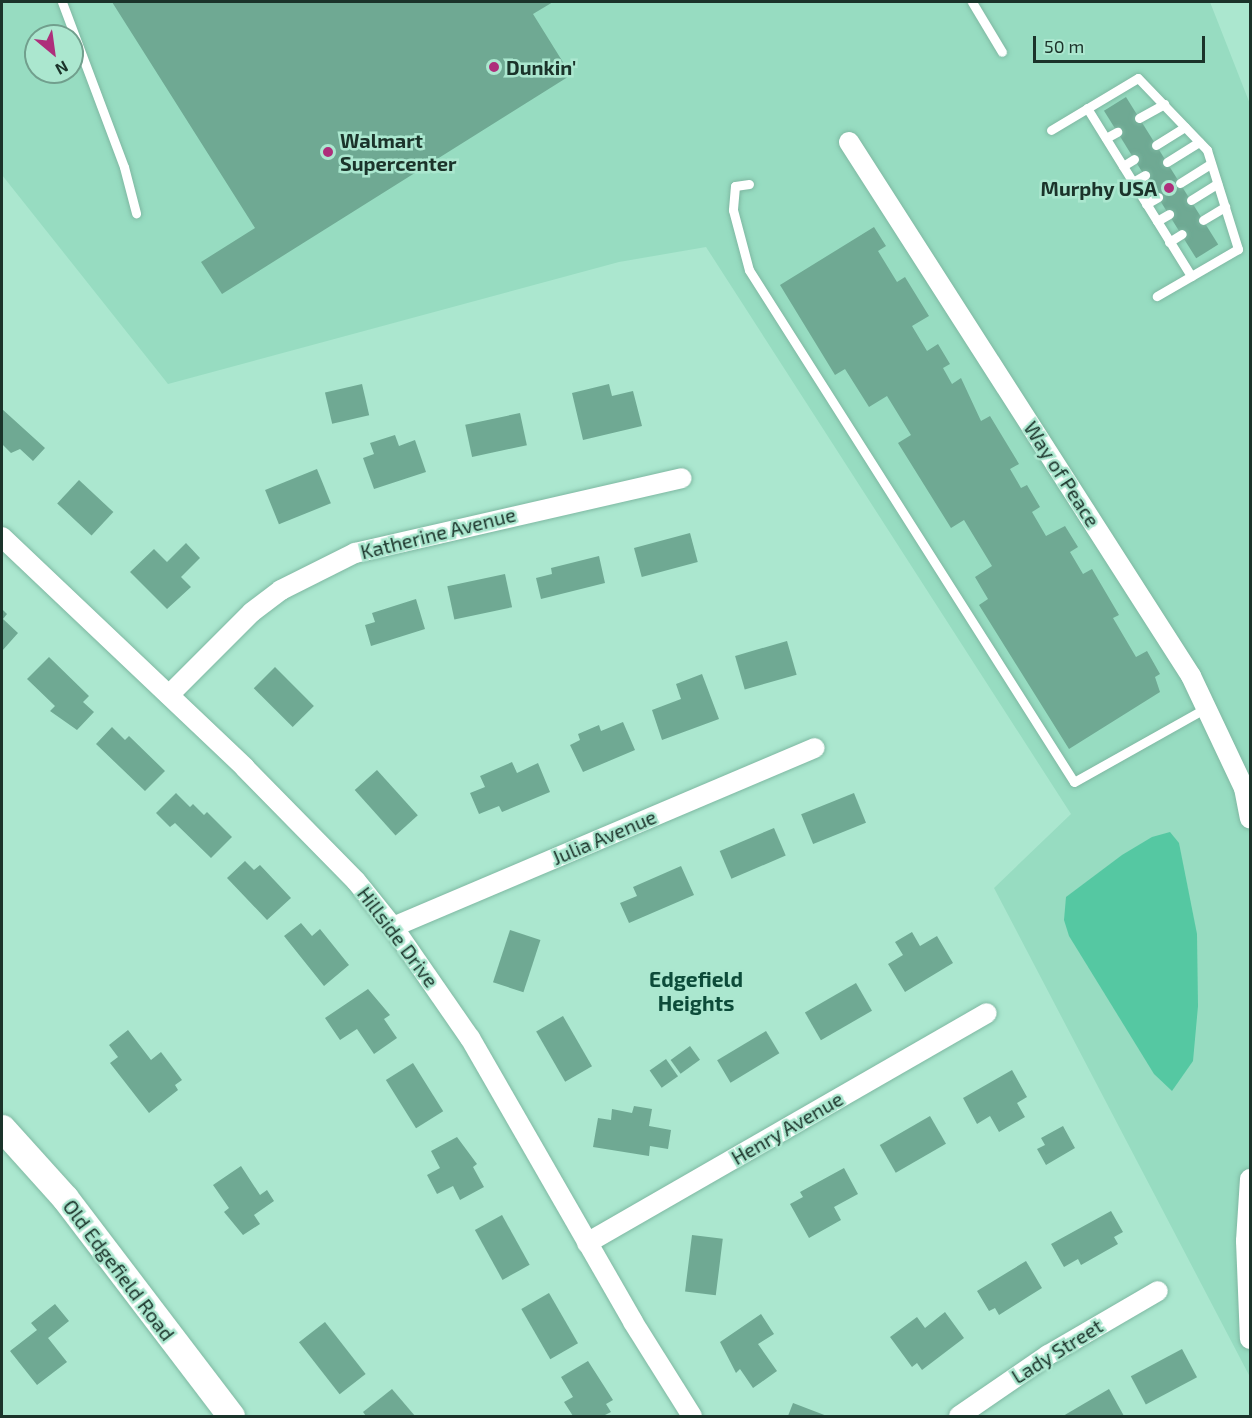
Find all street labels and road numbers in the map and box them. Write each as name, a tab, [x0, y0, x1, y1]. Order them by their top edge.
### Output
street label: Way of Peace	[1019, 416, 1105, 532]
street label: Katherine Avenue	[358, 502, 518, 564]
street label: Julia Avenue	[548, 804, 660, 870]
street label: Hillside Drive	[352, 882, 444, 992]
street label: Henry Avenue	[727, 1086, 847, 1170]
street label: Old Edgefield Road	[58, 1195, 180, 1345]
street label: Lady Street	[1007, 1313, 1107, 1389]

